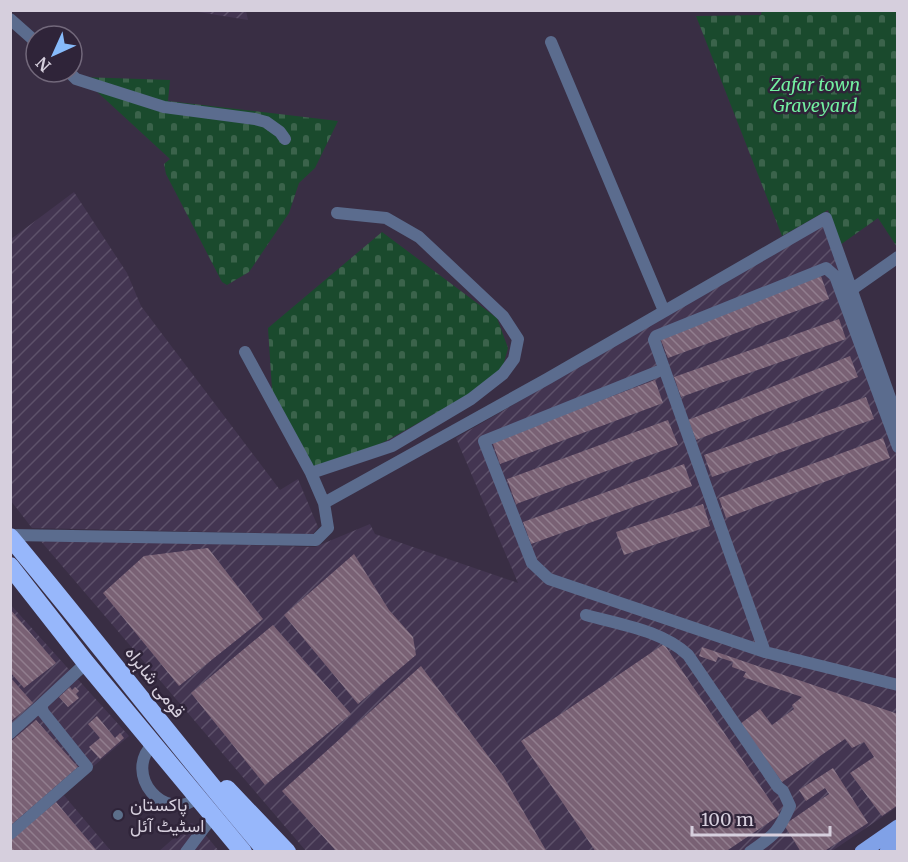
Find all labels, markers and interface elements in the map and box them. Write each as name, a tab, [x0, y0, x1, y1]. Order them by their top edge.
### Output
north arrow	[24, 24, 84, 84]
text: N	[32, 53, 55, 76]
park label: Zafar town Graveyard	[769, 73, 860, 117]
street label: قومی شاہراہ	[120, 641, 190, 723]
place label: پاکستان اسٹیٹ آئل	[130, 793, 204, 837]
scale bar	[692, 799, 830, 837]
marker: پاکستان اسٹیٹ آئل	[111, 808, 125, 822]
text: 100 m	[701, 808, 754, 831]

